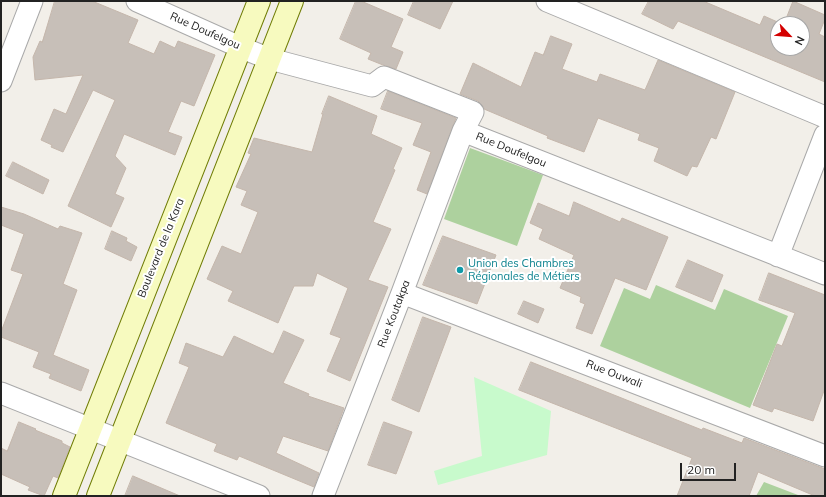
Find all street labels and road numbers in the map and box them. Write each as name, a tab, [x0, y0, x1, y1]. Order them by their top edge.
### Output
street label: Rue Doufelgou	[168, 10, 242, 52]
street label: Rue Doufelgou	[474, 130, 548, 170]
street label: Boulevard de la Kara	[135, 196, 187, 300]
street label: Rue Koutakpa	[375, 278, 413, 350]
street label: Rue Ouwali	[584, 357, 644, 391]

